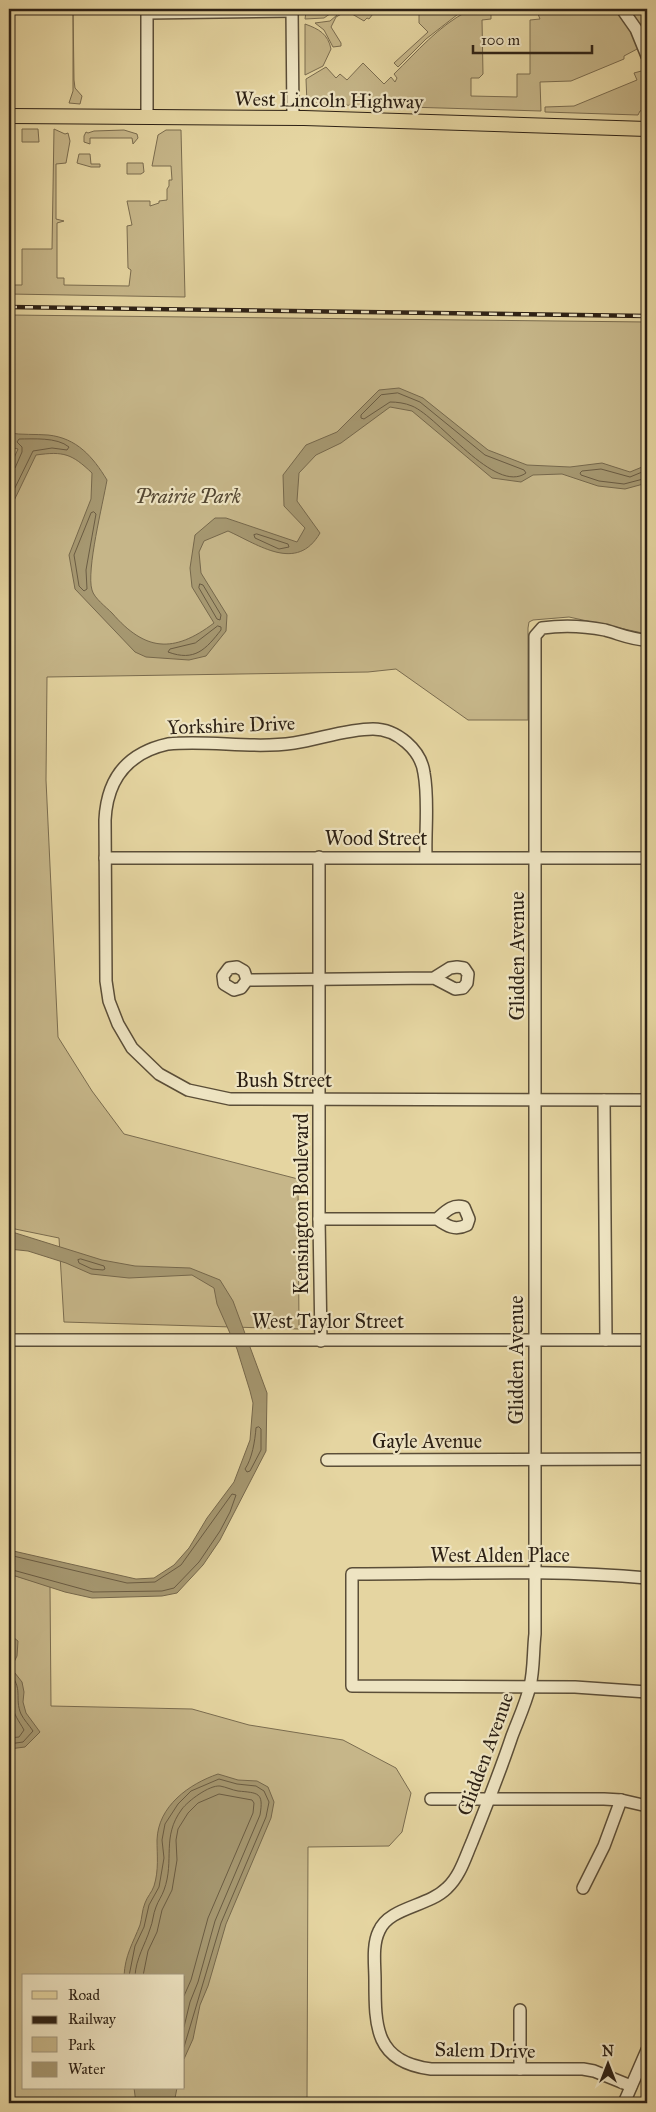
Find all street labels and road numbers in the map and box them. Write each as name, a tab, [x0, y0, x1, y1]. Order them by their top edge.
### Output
street label: West Lincoln Highway	[234, 86, 424, 115]
street label: Yorkshire Drive	[166, 711, 296, 739]
street label: Wood Street	[325, 826, 427, 850]
street label: Glidden Avenue	[505, 891, 529, 1021]
street label: Bush Street	[236, 1068, 332, 1092]
street label: Kensington Boulevard	[289, 1113, 314, 1295]
street label: Glidden Avenue	[504, 1295, 528, 1425]
street label: West Taylor Street	[252, 1309, 404, 1333]
street label: Gayle Avenue	[372, 1429, 482, 1453]
street label: West Alden Place	[430, 1543, 570, 1567]
street label: Glidden Avenue	[452, 1689, 518, 1819]
street label: Salem Drive	[434, 2037, 536, 2063]

